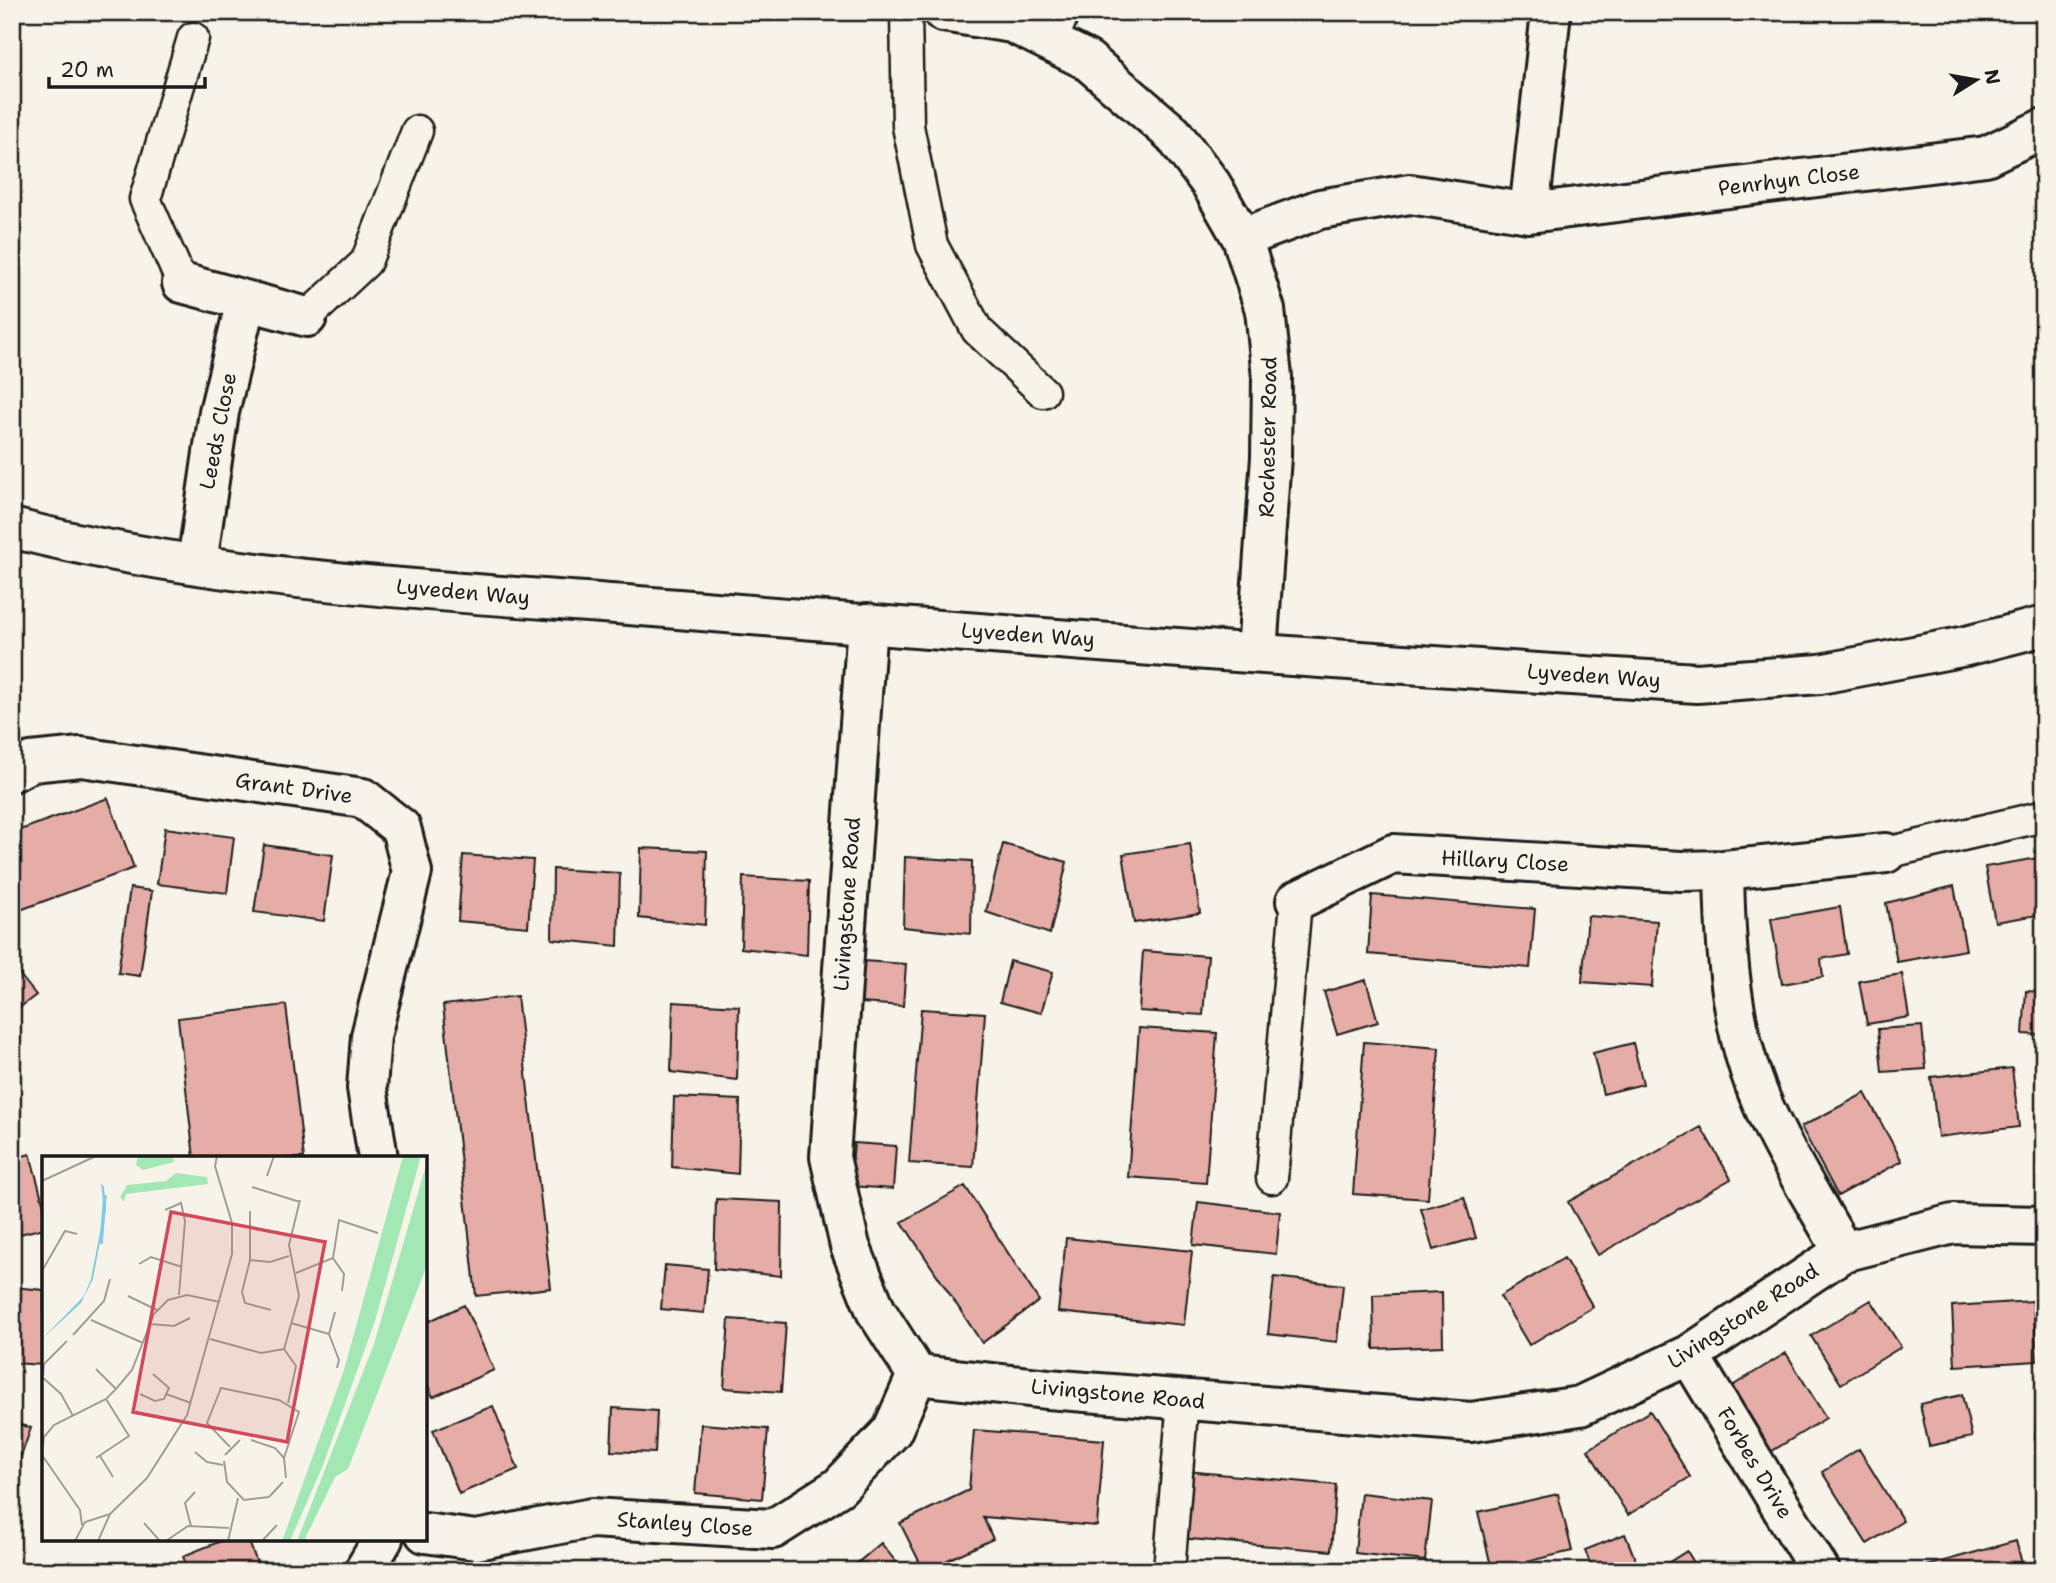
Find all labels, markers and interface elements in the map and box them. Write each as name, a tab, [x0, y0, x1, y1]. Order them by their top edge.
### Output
scale bar	[49, 46, 205, 90]
north arrow	[1940, 46, 2010, 116]
text: 20 m	[60, 56, 114, 84]
text: N	[1978, 67, 2006, 87]
street label: Penrhyn Close	[1716, 157, 1862, 203]
street label: Rochester Road	[1253, 356, 1283, 518]
street label: Leeds Close	[193, 370, 243, 492]
street label: Lyveden Way	[395, 572, 531, 612]
street label: Lyveden Way	[960, 616, 1096, 654]
street label: Lyveden Way	[1526, 657, 1662, 695]
street label: Grant Drive	[234, 766, 354, 810]
street label: Livingstone Road	[827, 816, 867, 992]
street label: Hillary Close	[1440, 844, 1570, 878]
inset map	[42, 1156, 427, 1541]
street label: Livingstone Road	[1662, 1257, 1824, 1375]
street label: Livingstone Road	[1030, 1372, 1206, 1416]
street label: Forbes Drive	[1711, 1402, 1799, 1524]
street label: Stanley Close	[616, 1505, 754, 1543]

